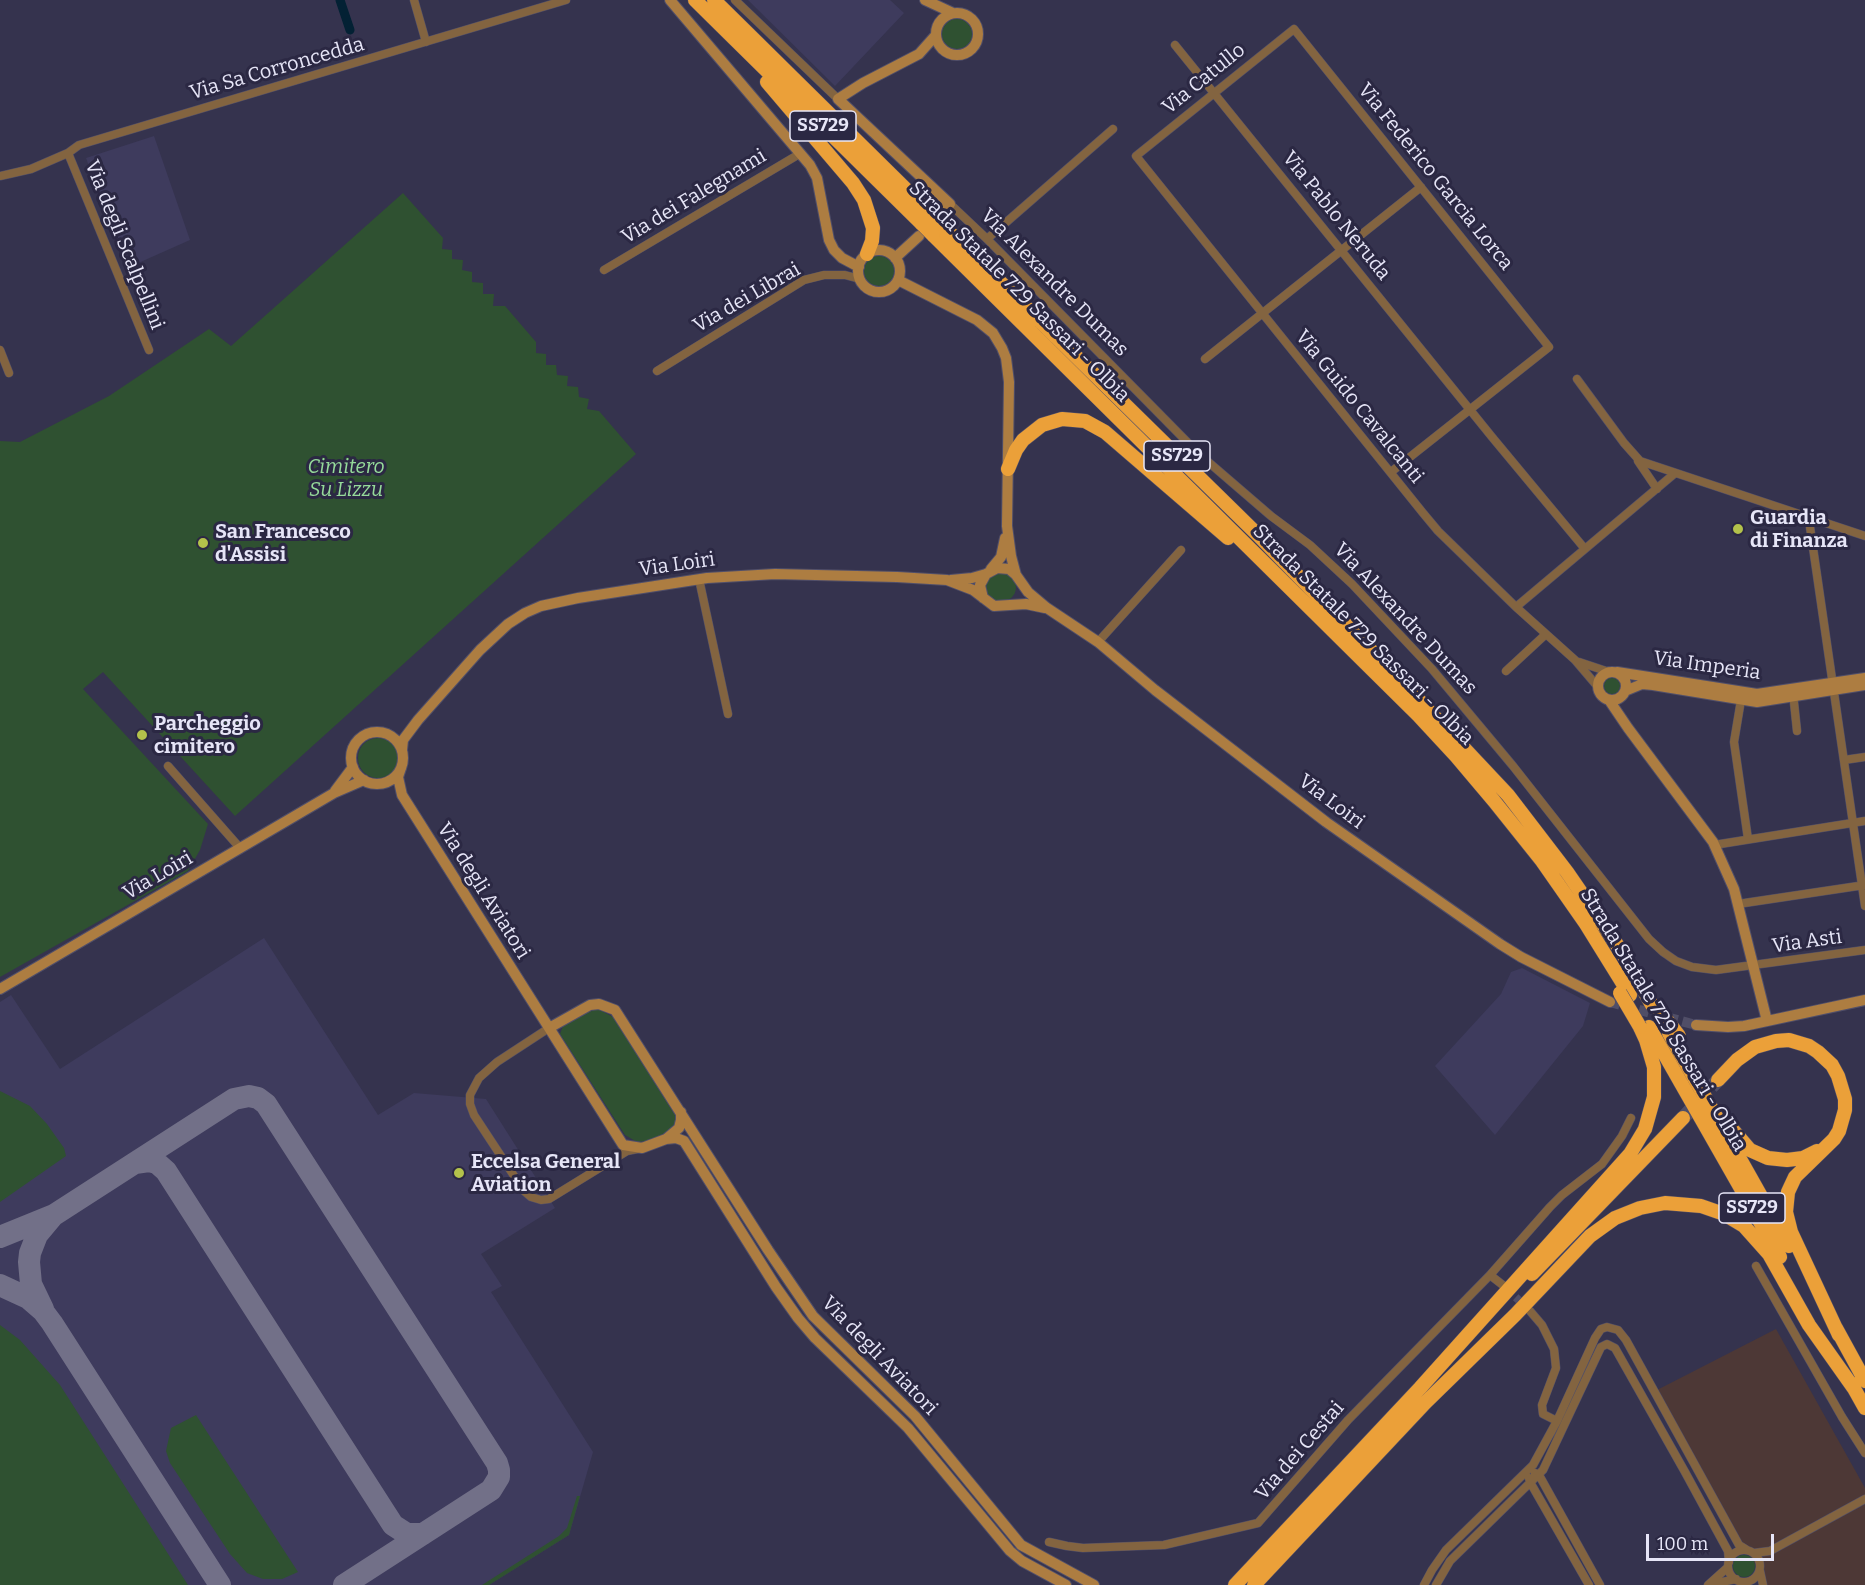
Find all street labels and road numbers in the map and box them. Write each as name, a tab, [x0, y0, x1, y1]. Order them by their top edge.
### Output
street label: Via Sa Corroncedda	[187, 33, 367, 105]
street label: Via Catullo	[1158, 38, 1250, 120]
street label: Via Federico Garcia Lorca	[1352, 79, 1518, 275]
road number: SS729	[790, 111, 856, 141]
street label: Via dei Falegnami	[617, 144, 771, 250]
street label: Via Pablo Neruda	[1277, 147, 1395, 285]
street label: Via degli Scalpellini	[79, 157, 169, 333]
street label: Strada Statale 729 Sassari - Olbia	[904, 177, 1134, 407]
street label: Via Alexandre Dumas	[975, 204, 1133, 362]
street label: Via dei Librai	[689, 258, 805, 338]
street label: Via Guido Cavalcanti	[1290, 326, 1428, 488]
road number: SS729	[1144, 441, 1210, 471]
street label: Strada Statale 729 Sassari - Olbia	[1248, 520, 1478, 750]
street label: Via Alexandre Dumas	[1328, 538, 1482, 700]
street label: Via Loiri	[638, 548, 716, 582]
street label: Via Imperia	[1652, 647, 1762, 685]
street label: Via Loiri	[1293, 769, 1369, 835]
street label: Via degli Aviatori	[431, 818, 535, 964]
street label: Via Loiri	[119, 847, 197, 905]
street label: Strada Statale 729 Sassari - Olbia	[1575, 884, 1751, 1156]
street label: Via Asti	[1771, 925, 1843, 959]
road number: SS729	[1719, 1193, 1785, 1223]
street label: Via degli Aviatori	[816, 1291, 942, 1421]
street label: Via dei Cestai	[1251, 1397, 1349, 1505]

